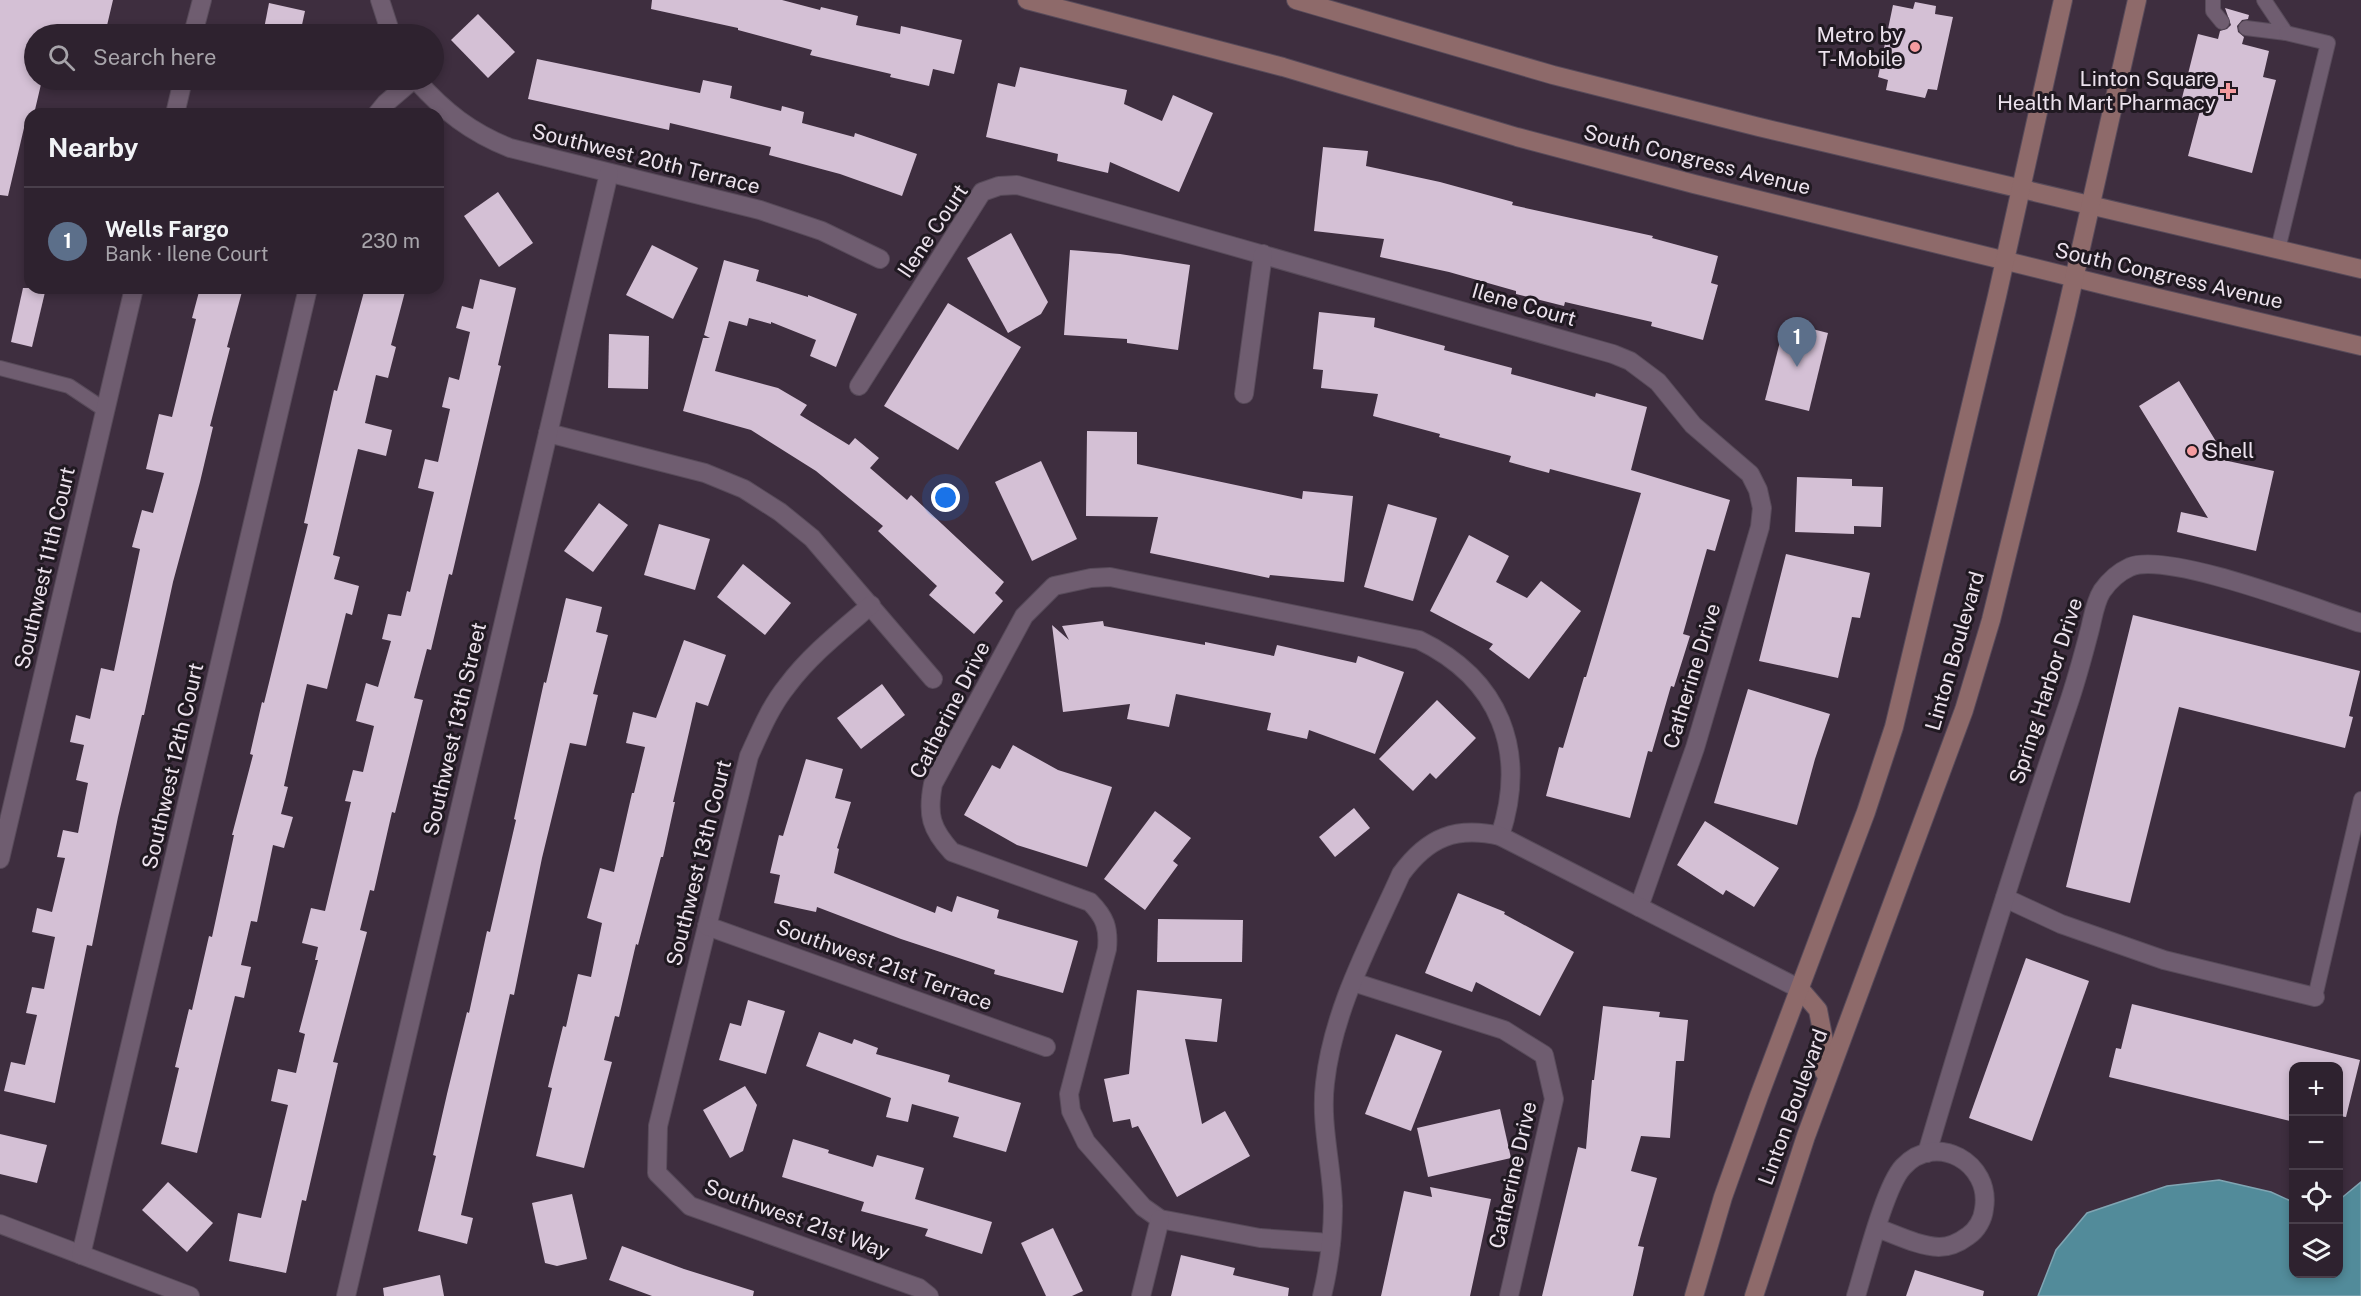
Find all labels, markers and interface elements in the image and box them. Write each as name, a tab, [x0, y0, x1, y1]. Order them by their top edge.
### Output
place label: Metro by T-Mobile	[1816, 22, 1903, 71]
search box	[24, 24, 444, 90]
marker: Metro by T-Mobile	[1908, 40, 1922, 54]
icon: search	[45, 41, 78, 74]
text: Search here	[93, 44, 217, 70]
place label: Linton Square Health Mart Pharmacy	[1997, 66, 2216, 115]
marker: Linton Square Health Mart Pharmacy	[2221, 84, 2235, 98]
street label: Southwest 20th Terrace	[529, 118, 763, 199]
street label: South Congress Avenue	[1581, 119, 1813, 200]
text: Nearby	[48, 132, 138, 163]
street label: Ilene Court	[892, 179, 973, 282]
text: Wells Fargo	[105, 216, 229, 242]
text: 1	[63, 229, 72, 253]
text: 230 m	[361, 229, 420, 253]
street label: South Congress Avenue	[2053, 237, 2286, 314]
text: Bank · Ilene Court	[105, 242, 269, 266]
street label: Ilene Court	[1469, 278, 1579, 331]
pin: 1	[1778, 318, 1816, 367]
place label: Shell	[2204, 438, 2254, 463]
marker: Shell	[2185, 444, 2199, 458]
street label: Southwest 11th Court	[9, 464, 80, 671]
your location	[931, 483, 960, 512]
street label: Linton Boulevard	[1920, 568, 1989, 733]
street label: Spring Harbor Drive	[2004, 595, 2087, 787]
street label: Catherine Drive	[1658, 600, 1725, 751]
street label: Southwest 13th Street	[418, 620, 491, 838]
street label: Catherine Drive	[904, 637, 995, 782]
street label: Southwest 12th Court	[137, 660, 208, 871]
street label: Southwest 13th Court	[661, 757, 736, 969]
street label: Southwest 21st Terrace	[773, 914, 996, 1015]
street label: Linton Boulevard	[1753, 1025, 1832, 1188]
map controls	[2289, 1062, 2343, 1278]
button: +	[2289, 1062, 2343, 1116]
street label: Catherine Drive	[1483, 1099, 1542, 1251]
button: −	[2289, 1116, 2343, 1170]
button: locate	[2289, 1170, 2343, 1224]
street label: Southwest 21st Way	[701, 1173, 893, 1264]
button: layers	[2289, 1224, 2343, 1278]

